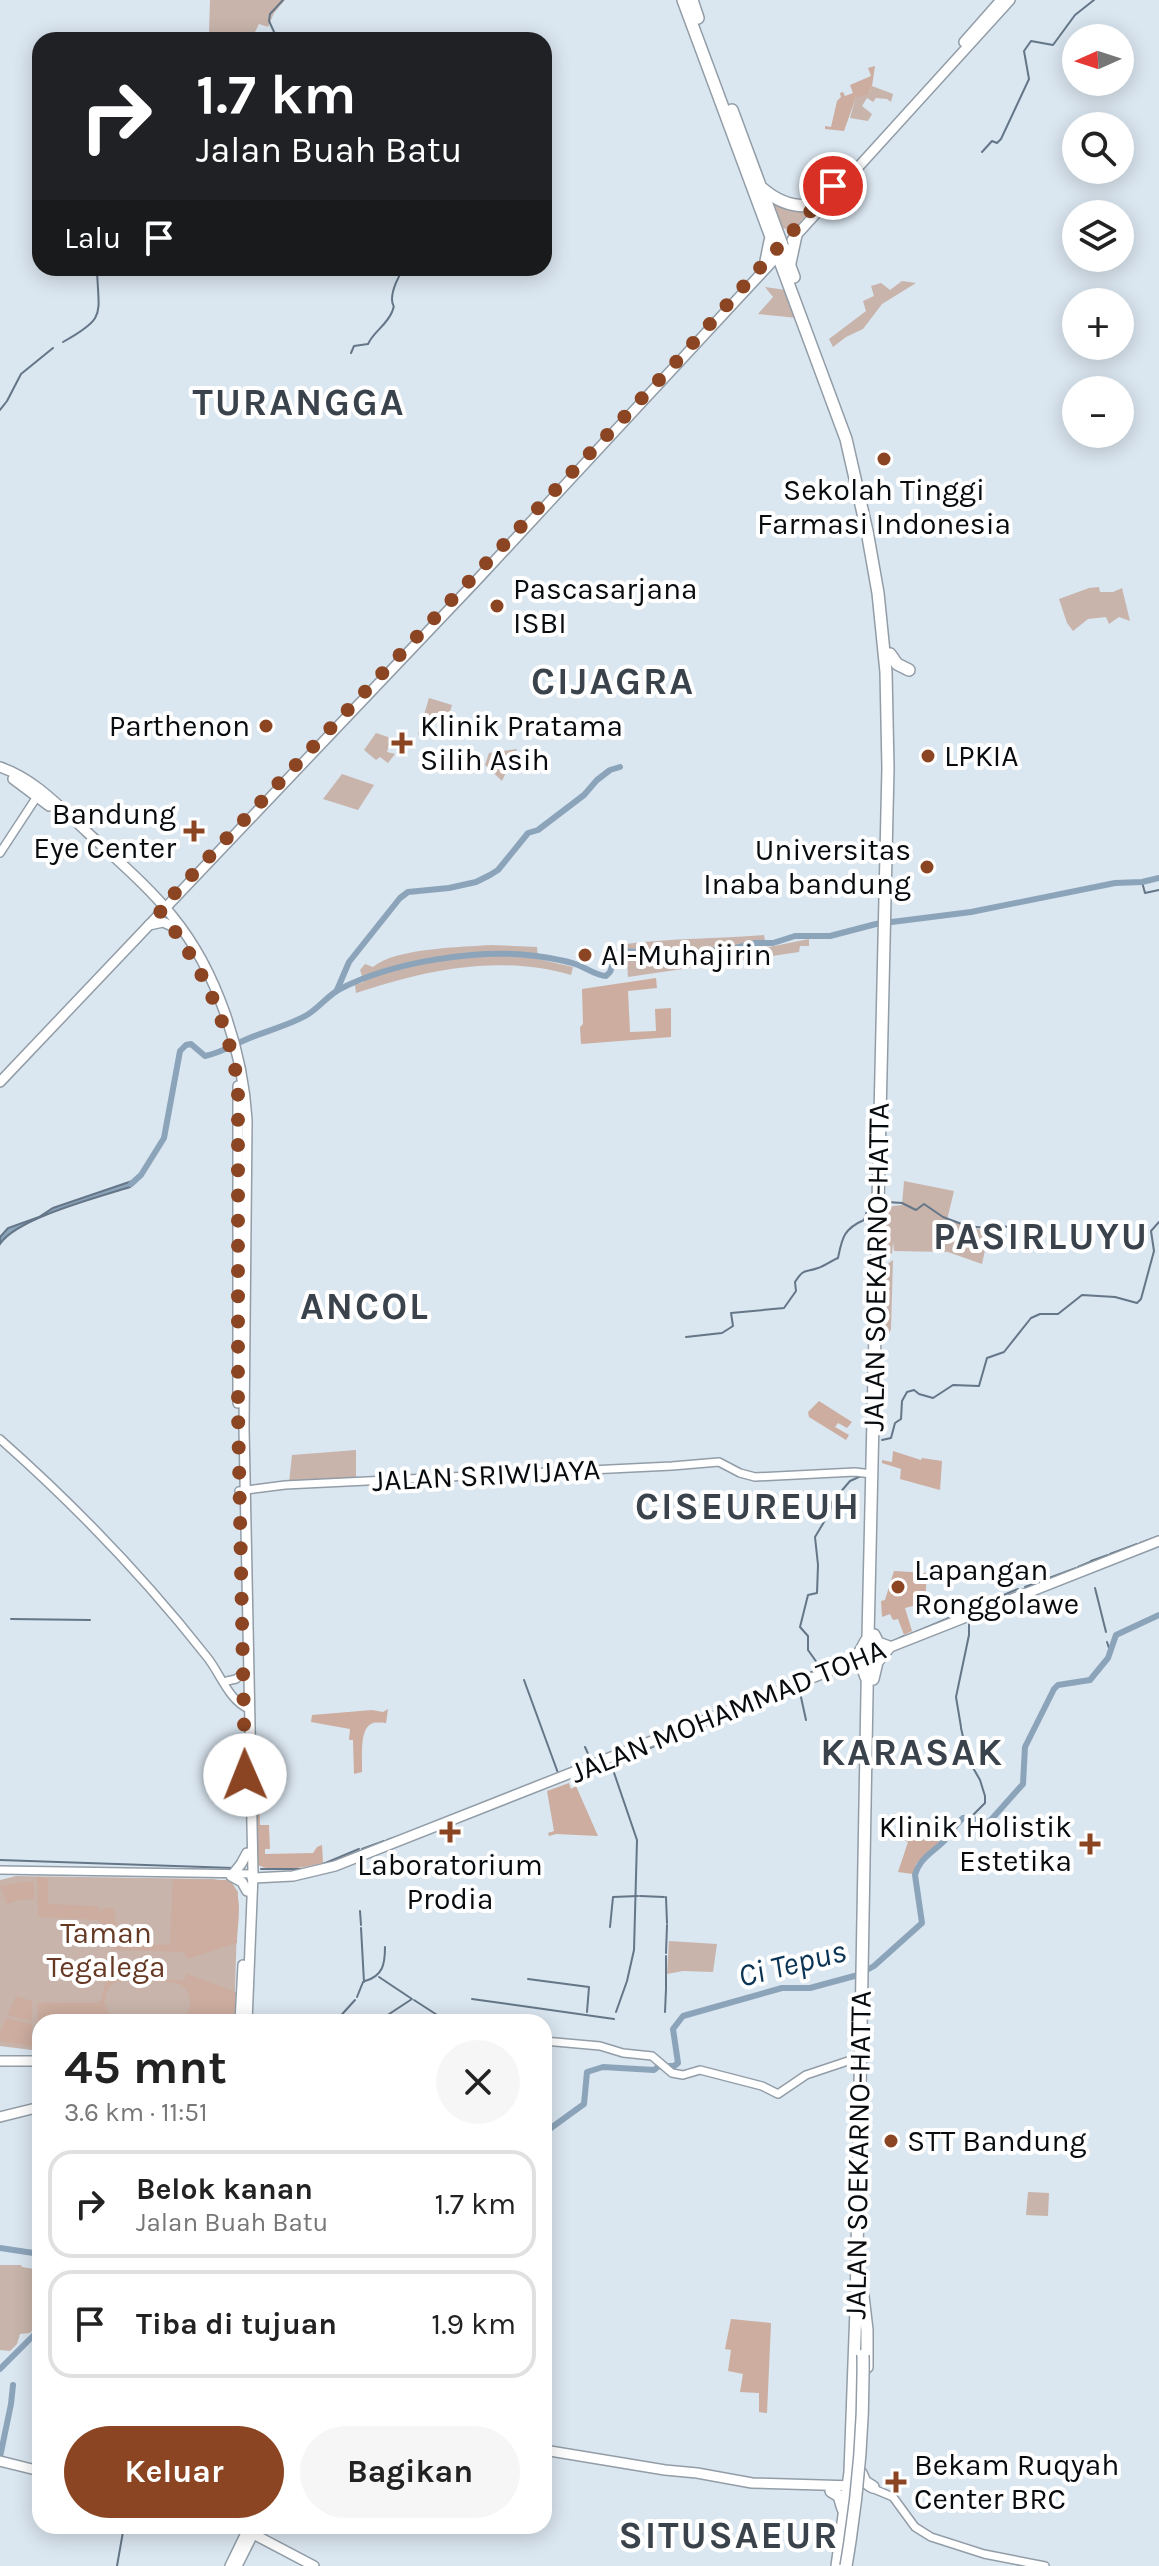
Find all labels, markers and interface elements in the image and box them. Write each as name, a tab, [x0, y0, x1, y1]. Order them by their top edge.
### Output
north arrow	[1062, 24, 1134, 96]
map controls	[1062, 24, 1134, 448]
text: 1.7 km	[196, 62, 356, 127]
icon: right	[64, 64, 168, 168]
button: search	[1062, 112, 1134, 184]
text: Jalan Buah Batu	[196, 129, 462, 171]
pin	[799, 152, 867, 220]
icon: arrive	[811, 164, 855, 208]
button: layers	[1062, 200, 1134, 272]
icon: arrive	[137, 216, 181, 260]
text: Lalu	[64, 220, 121, 256]
button: +	[1062, 288, 1134, 360]
button: −	[1062, 376, 1134, 448]
district label: TURANGGA	[192, 380, 406, 425]
marker: Sekolah Tinggi Farmasi Indonesia	[875, 450, 893, 468]
place label: Sekolah Tinggi Farmasi Indonesia	[757, 472, 1011, 542]
place label: Pascasarjana ISBI	[513, 571, 698, 641]
marker: Pascasarjana ISBI	[488, 597, 506, 615]
district label: CIJAGRA	[531, 659, 695, 704]
place label: Parthenon	[109, 708, 250, 744]
place label: Klinik Pratama Silih Asih	[420, 708, 623, 778]
marker: Parthenon	[257, 717, 275, 735]
marker: Klinik Pratama Silih Asih	[391, 732, 413, 754]
place label: LPKIA	[944, 738, 1019, 774]
marker: LPKIA	[919, 747, 937, 765]
place label: Bandung Eye Center	[33, 796, 176, 866]
marker: Bandung Eye Center	[183, 820, 205, 842]
place label: Universitas Inaba bandung	[703, 832, 911, 902]
marker: Universitas Inaba bandung	[918, 858, 936, 876]
place label: Al-Muhajirin	[601, 937, 772, 973]
marker: Al-Muhajirin	[576, 946, 594, 964]
street label: JALAN SOEKARNO-HATTA	[855, 1102, 897, 1432]
district label: PASIRLUYU	[933, 1214, 1149, 1259]
district label: ANCOL	[300, 1284, 430, 1329]
street label: JALAN SRIWIJAYA	[371, 1451, 601, 1499]
district label: CISEUREUH	[635, 1484, 861, 1529]
place label: Lapangan Ronggolawe	[914, 1552, 1079, 1622]
marker: Lapangan Ronggolawe	[889, 1578, 907, 1596]
street label: JALAN MOHAMMAD TOHA	[565, 1631, 891, 1791]
district label: KARASAK	[820, 1730, 1004, 1775]
position arrow	[203, 1733, 287, 1817]
place label: Klinik Holistik Estetika	[879, 1809, 1072, 1879]
marker: Laboratorium Prodia	[439, 1821, 461, 1843]
marker: Klinik Holistik Estetika	[1079, 1833, 1101, 1855]
place label: Laboratorium Prodia	[357, 1847, 543, 1917]
park label: Taman Tegalega	[47, 1915, 165, 1985]
water label: Ci Tepus	[734, 1932, 850, 1995]
street label: JALAN SOEKARNO-HATTA	[837, 1990, 879, 2320]
text: 45 mnt	[64, 2039, 227, 2095]
button: close	[436, 2040, 520, 2124]
text: 3.6 km · 11:51	[64, 2097, 207, 2128]
place label: STT Bandung	[907, 2123, 1087, 2159]
marker: STT Bandung	[882, 2132, 900, 2150]
text: Belok kanan	[136, 2171, 313, 2207]
icon: right	[68, 2182, 112, 2226]
text: 1.7 km	[435, 2186, 516, 2222]
text: Jalan Buah Batu	[136, 2207, 328, 2238]
icon: arrive	[68, 2302, 112, 2346]
text: Tiba di tujuan	[136, 2306, 337, 2342]
text: 1.9 km	[431, 2306, 516, 2342]
button: Keluar	[64, 2426, 284, 2518]
button: Bagikan	[300, 2426, 520, 2518]
place label: Bekam Ruqyah Center BRC	[914, 2447, 1119, 2517]
marker: Bekam Ruqyah Center BRC	[885, 2471, 907, 2493]
district label: SITUSAEUR	[618, 2513, 840, 2558]

